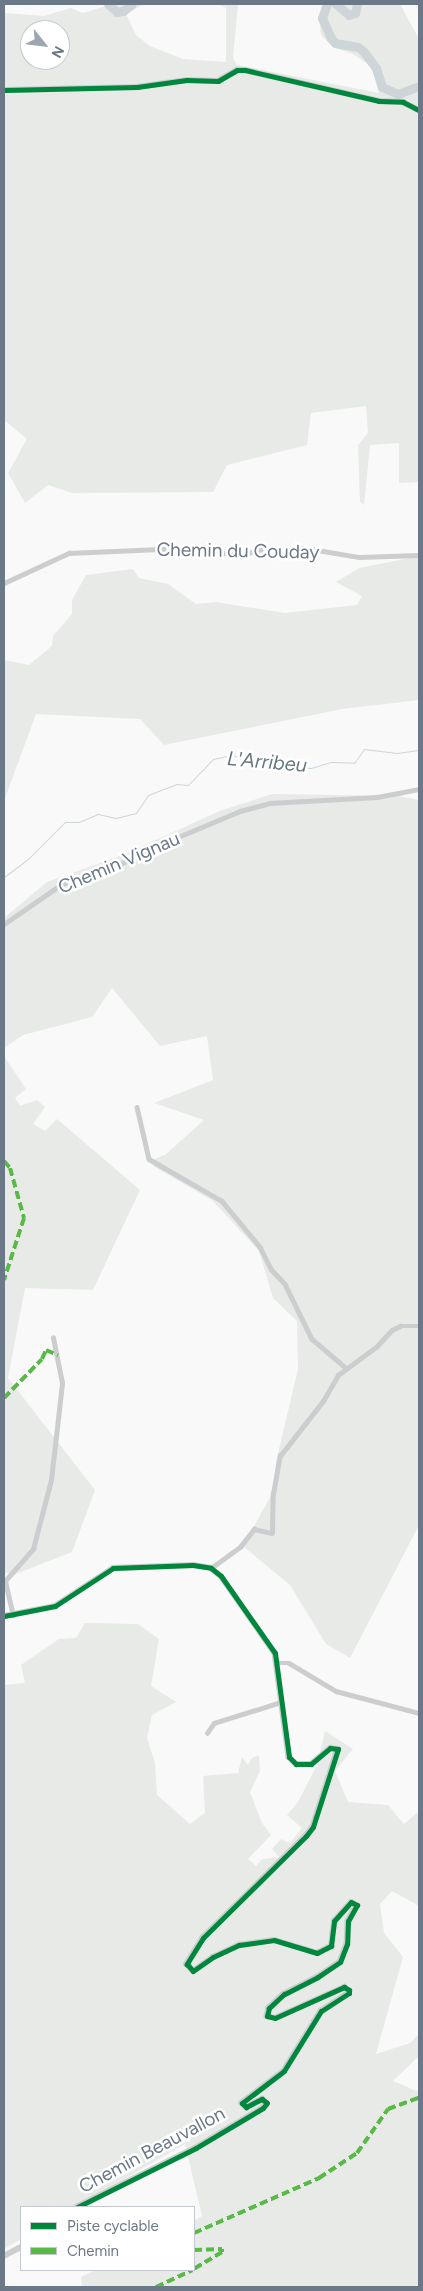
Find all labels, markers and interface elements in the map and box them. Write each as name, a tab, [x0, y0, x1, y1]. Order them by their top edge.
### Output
north arrow	[20, 20, 70, 70]
text: N	[48, 43, 68, 61]
street label: Chemin du Couday	[156, 538, 320, 564]
water label: L'Arribeu	[226, 747, 308, 777]
street label: Chemin Vignau	[55, 827, 183, 899]
street label: Chemin Beauvallon	[75, 2102, 229, 2198]
legend	[20, 2206, 195, 2271]
text: Piste cyclable	[67, 2217, 159, 2235]
text: Chemin	[67, 2242, 119, 2260]

